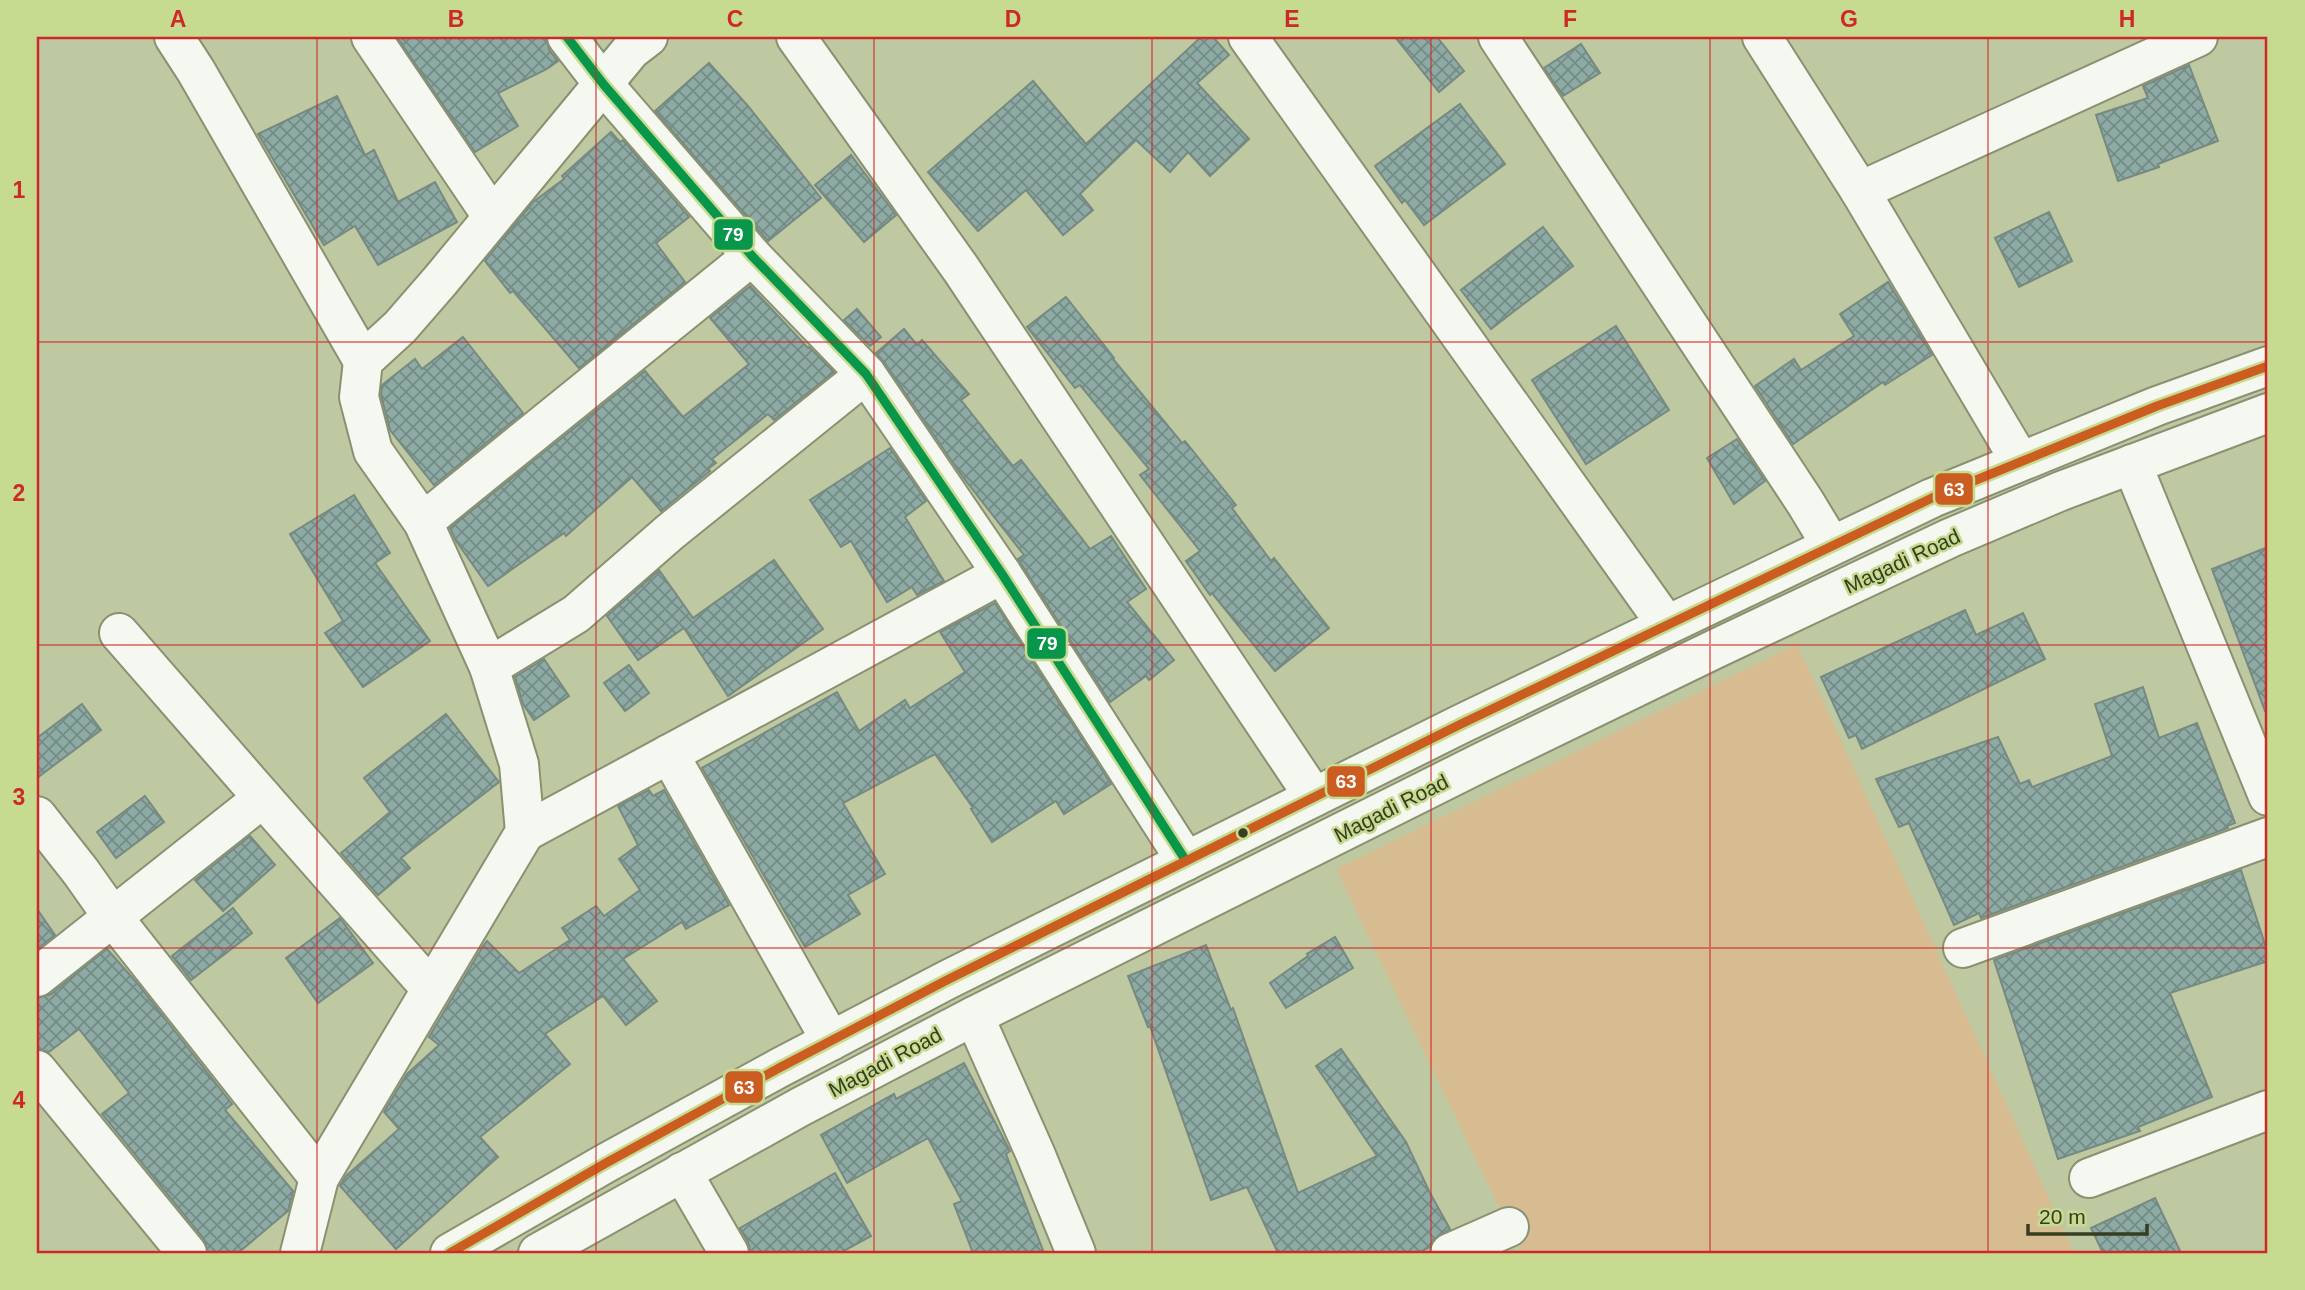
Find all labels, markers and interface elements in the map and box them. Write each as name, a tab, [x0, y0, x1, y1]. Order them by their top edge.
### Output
text: A	[170, 6, 186, 32]
text: B	[448, 6, 464, 32]
text: C	[727, 6, 743, 32]
text: D	[1005, 6, 1021, 32]
text: E	[1284, 6, 1300, 32]
text: F	[1563, 6, 1577, 32]
text: G	[1840, 6, 1858, 32]
text: H	[2119, 6, 2135, 32]
text: 1	[13, 177, 26, 203]
line badge: 79	[713, 218, 754, 251]
text: 79	[722, 224, 744, 245]
line badge: 63	[1934, 472, 1974, 506]
text: 63	[1943, 479, 1965, 500]
text: 2	[13, 480, 25, 506]
street label: Magadi Road	[1841, 524, 1963, 598]
line badge: 79	[1026, 627, 1067, 660]
text: 79	[1036, 633, 1058, 654]
line badge: 63	[1326, 765, 1366, 798]
street label: Magadi Road	[1330, 769, 1452, 847]
text: 63	[1335, 771, 1357, 792]
text: 3	[13, 784, 25, 810]
unlabelled marker	[1236, 826, 1250, 840]
street label: Magadi Road	[824, 1023, 946, 1101]
line badge: 63	[724, 1070, 764, 1104]
text: 63	[733, 1077, 755, 1098]
text: 4	[13, 1087, 26, 1113]
scale bar	[2028, 1192, 2148, 1236]
text: 20 m	[2039, 1205, 2086, 1228]

